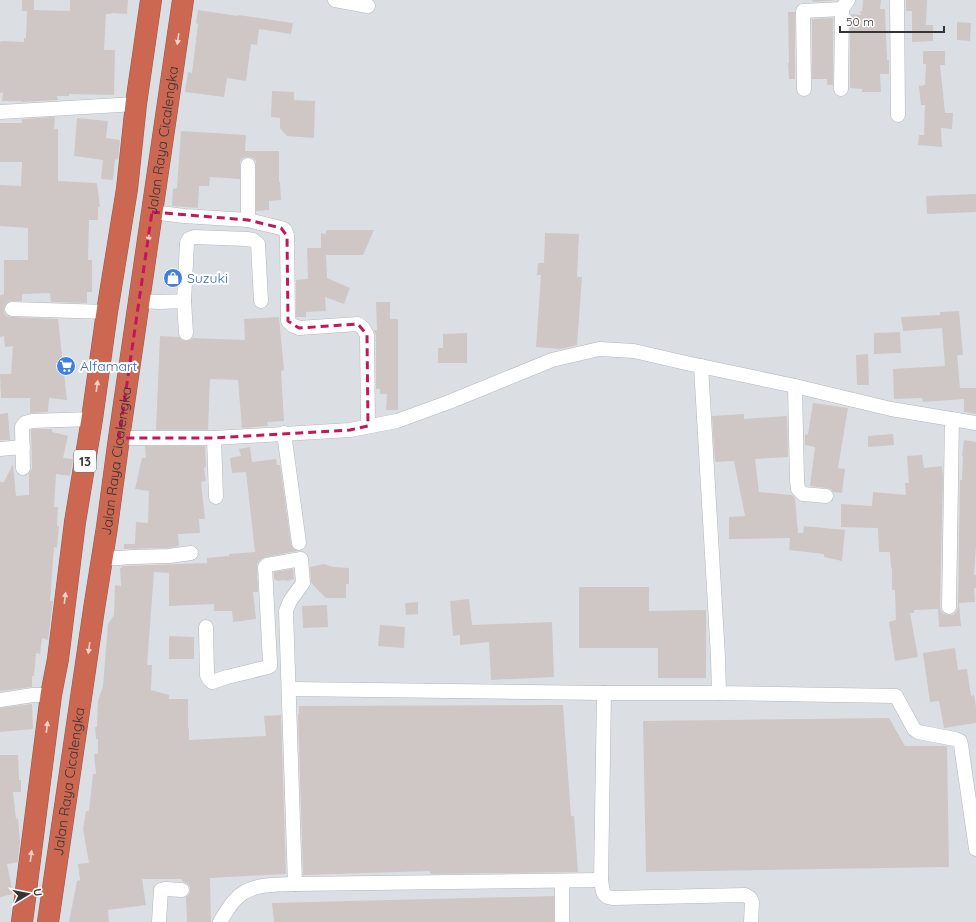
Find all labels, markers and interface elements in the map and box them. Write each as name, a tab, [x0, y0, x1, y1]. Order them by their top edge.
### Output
scale bar	[840, 8, 944, 34]
text: 50 m	[846, 14, 874, 29]
one-way arrow	[175, 33, 181, 45]
street label: Jalan Raya Cicalengka	[143, 65, 182, 216]
one-way arrow	[146, 230, 152, 243]
shop icon: Suzuki	[162, 267, 184, 289]
place label: Suzuki	[187, 269, 228, 287]
supermarket icon: Alfamart	[55, 355, 77, 377]
place label: Alfamart	[80, 357, 137, 375]
one-way arrow	[94, 380, 100, 392]
street label: Jalan Raya Cicalengka	[97, 385, 135, 537]
road number: 13	[74, 450, 96, 472]
one-way arrow	[62, 592, 69, 604]
one-way arrow	[86, 642, 92, 654]
street label: Jalan Raya Cicalengka	[49, 706, 88, 857]
one-way arrow	[44, 721, 50, 733]
one-way arrow	[27, 849, 34, 862]
north arrow	[8, 874, 48, 914]
text: U	[30, 887, 45, 897]

